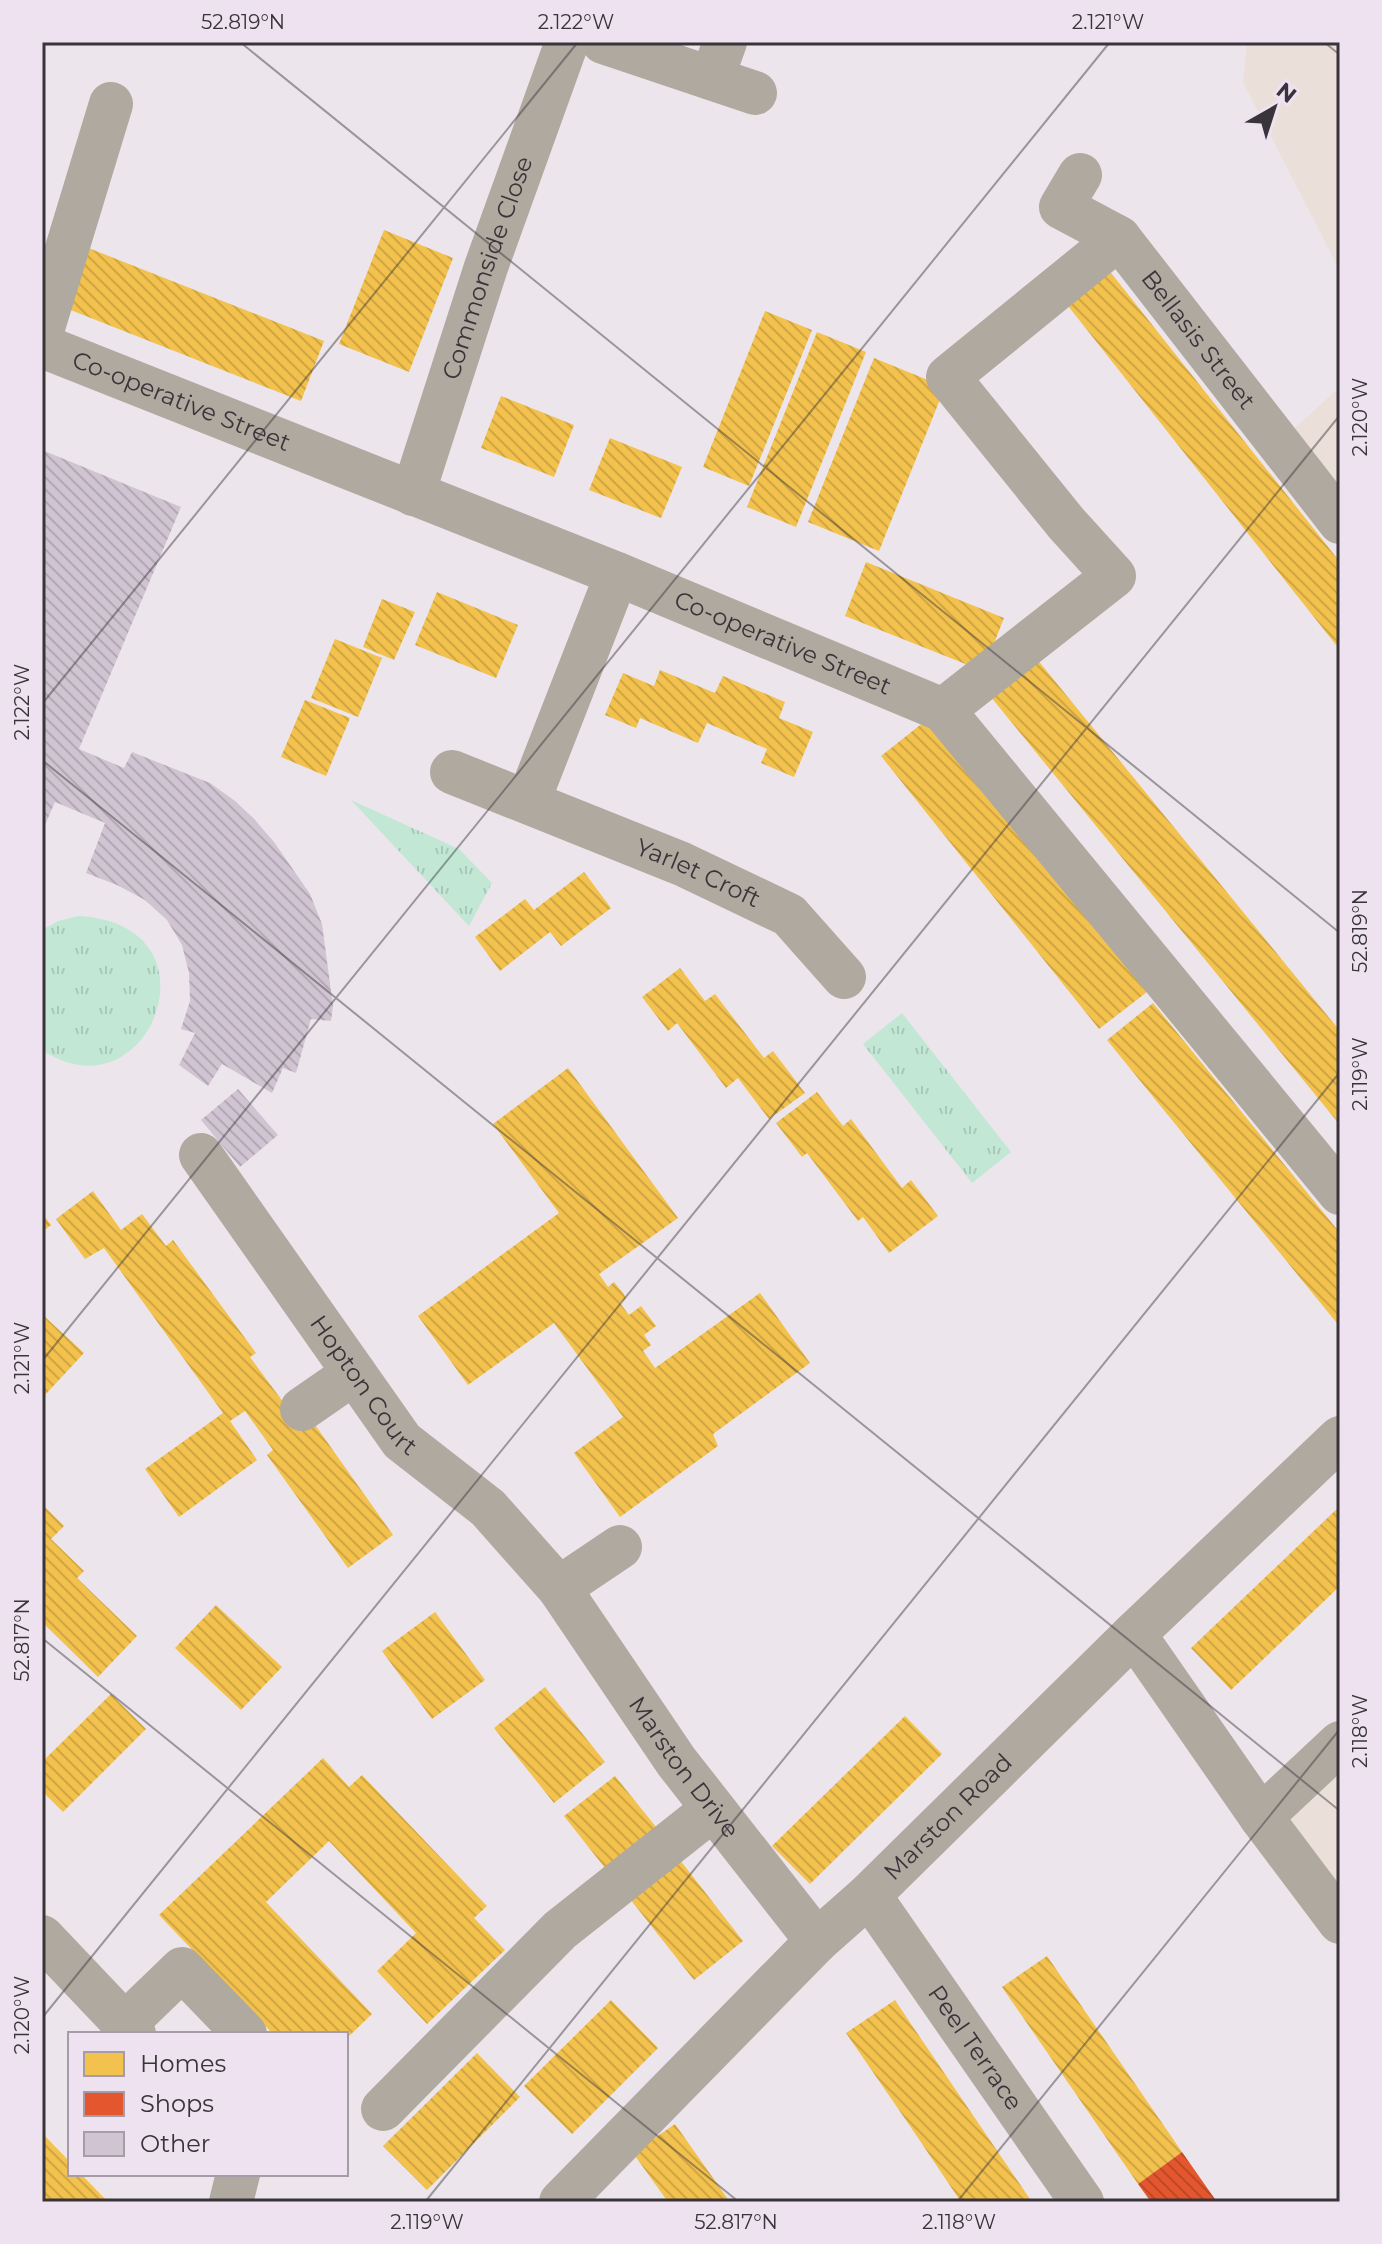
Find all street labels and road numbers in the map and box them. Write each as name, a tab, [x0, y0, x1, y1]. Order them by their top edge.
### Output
street label: Commonside Close	[436, 152, 539, 383]
street label: Bellasis Street	[1135, 264, 1262, 415]
street label: Co-operative Street	[68, 345, 295, 457]
street label: Co-operative Street	[670, 585, 896, 701]
street label: Yarlet Croft	[632, 832, 766, 913]
street label: Hopton Court	[304, 1310, 423, 1461]
street label: Marston Drive	[623, 1691, 746, 1843]
street label: Marston Road	[878, 1747, 1018, 1886]
street label: Peel Terrace	[922, 1979, 1029, 2116]

